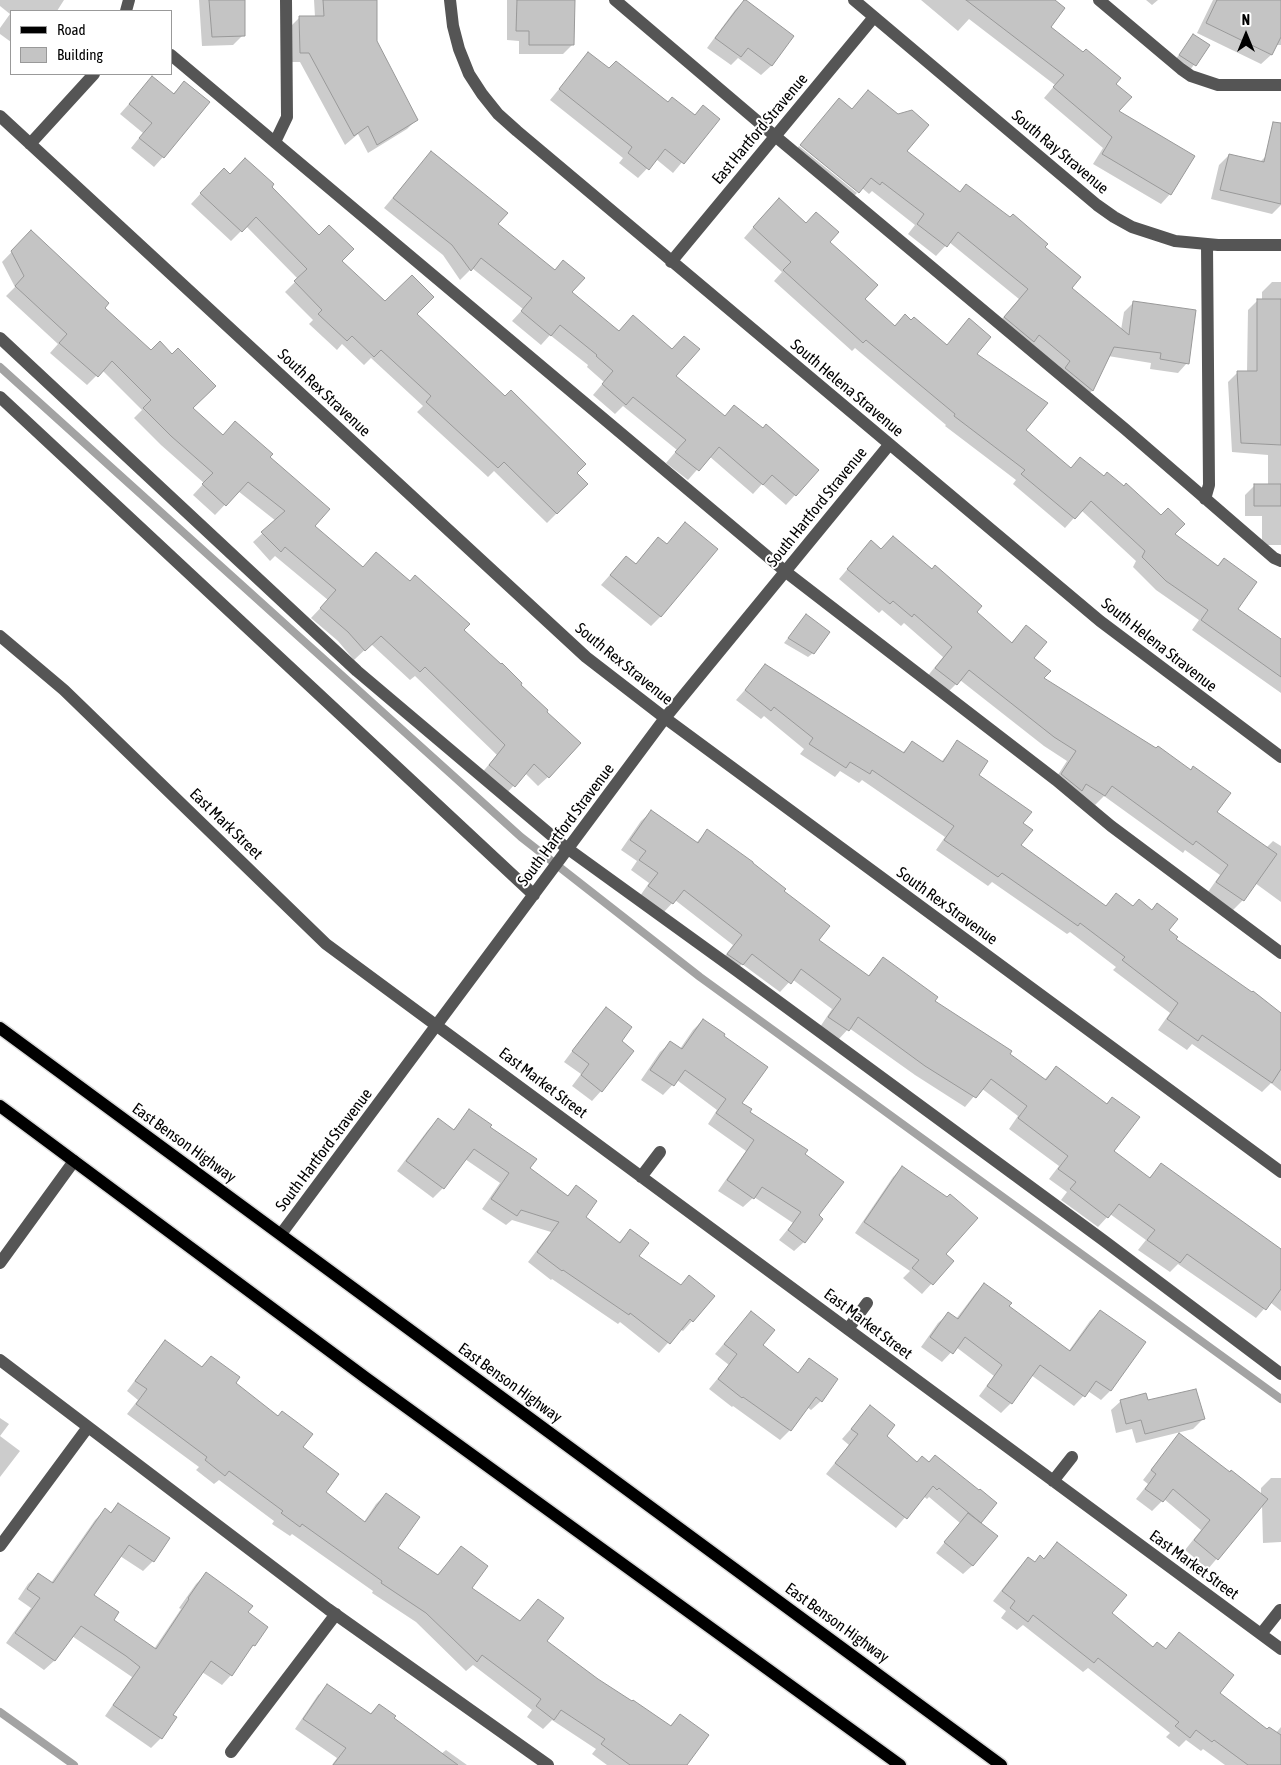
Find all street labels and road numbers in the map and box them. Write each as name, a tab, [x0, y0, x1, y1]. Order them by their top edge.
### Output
street label: East Hartford Stravenue	[708, 70, 812, 188]
street label: South Ray Stravenue	[1008, 106, 1112, 198]
street label: South Helena Stravenue	[787, 335, 907, 441]
street label: South Rex Stravenue	[274, 345, 374, 441]
street label: South Hartford Stravenue	[763, 443, 871, 571]
street label: South Helena Stravenue	[1097, 594, 1221, 696]
street label: South Rex Stravenue	[571, 619, 677, 709]
street label: South Hartford Stravenue	[514, 760, 618, 890]
street label: East Mark Street	[186, 784, 266, 864]
street label: South Rex Stravenue	[893, 863, 1001, 949]
street label: East Market Street	[495, 1044, 591, 1122]
street label: South Hartford Stravenue	[272, 1085, 376, 1215]
street label: East Benson Highway	[128, 1099, 240, 1187]
street label: East Market Street	[820, 1285, 916, 1363]
street label: East Benson Highway	[454, 1339, 566, 1427]
street label: East Market Street	[1146, 1526, 1242, 1604]
street label: East Benson Highway	[781, 1579, 893, 1667]

